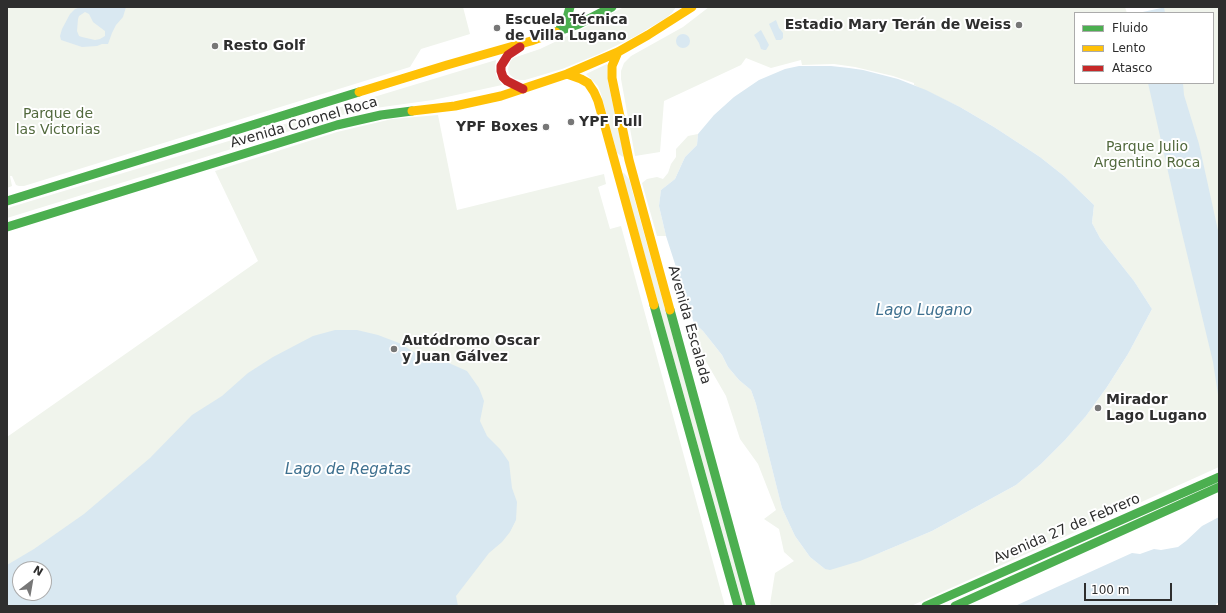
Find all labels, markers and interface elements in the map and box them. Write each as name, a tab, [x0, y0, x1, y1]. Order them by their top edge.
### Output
place label: Escuela Técnica de Villa Lugano	[505, 12, 628, 44]
legend	[1074, 12, 1214, 84]
place label: Estadio Mary Terán de Weiss	[785, 17, 1011, 33]
marker: Estadio Mary Terán de Weiss	[1014, 20, 1024, 30]
text: Fluido	[1112, 21, 1148, 35]
marker: Escuela Técnica de Villa Lugano	[492, 23, 502, 33]
place label: Resto Golf	[223, 38, 305, 54]
marker: Resto Golf	[210, 41, 220, 51]
text: Lento	[1112, 41, 1146, 55]
text: Atasco	[1112, 61, 1152, 75]
street label: Avenida Coronel Roca	[228, 94, 380, 152]
park label: Parque de las Victorias	[16, 106, 100, 138]
place label: YPF Full	[579, 114, 642, 130]
marker: YPF Full	[566, 117, 576, 127]
place label: YPF Boxes	[456, 119, 538, 135]
marker: YPF Boxes	[541, 122, 551, 132]
park label: Parque Julio Argentino Roca	[1094, 139, 1200, 172]
street label: Avenida Escalada	[664, 264, 714, 386]
water label: Lago Lugano	[876, 302, 972, 320]
place label: Autódromo Oscar y Juan Gálvez	[402, 333, 540, 366]
marker: Autódromo Oscar y Juan Gálvez	[389, 344, 399, 354]
place label: Mirador Lago Lugano	[1106, 392, 1207, 424]
marker: Mirador Lago Lugano	[1093, 403, 1103, 413]
water label: Lago de Regatas	[285, 461, 411, 479]
street label: Avenida 27 de Febrero	[991, 491, 1143, 567]
north arrow	[12, 561, 52, 601]
text: N	[31, 563, 45, 579]
scale bar	[1086, 575, 1174, 601]
text: 100 m	[1091, 583, 1129, 597]

